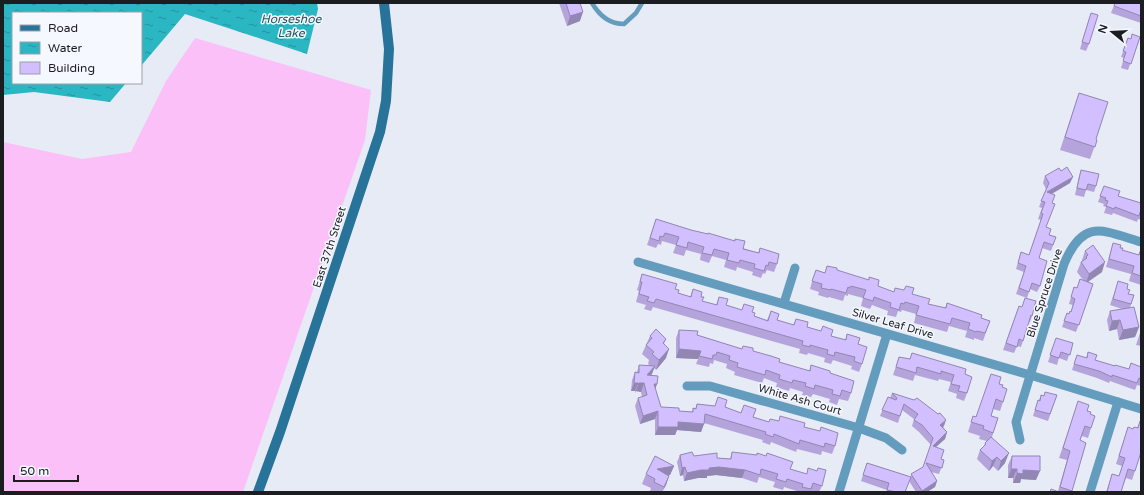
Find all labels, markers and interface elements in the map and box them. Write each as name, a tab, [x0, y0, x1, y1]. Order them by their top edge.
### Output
legend	[12, 12, 142, 84]
water label: Horseshoe Lake	[261, 12, 322, 40]
north arrow	[1092, 12, 1132, 52]
text: Road	[48, 21, 78, 35]
text: N	[1095, 23, 1111, 35]
text: Water	[48, 41, 83, 55]
text: Building	[48, 61, 95, 75]
street label: East 37th Street	[310, 205, 349, 289]
street label: Blue Spruce Drive	[1024, 247, 1065, 339]
street label: Silver Leaf Drive	[851, 306, 935, 341]
street label: White Ash Court	[757, 381, 843, 418]
scale bar	[14, 457, 78, 483]
text: 50 m	[20, 464, 49, 478]

